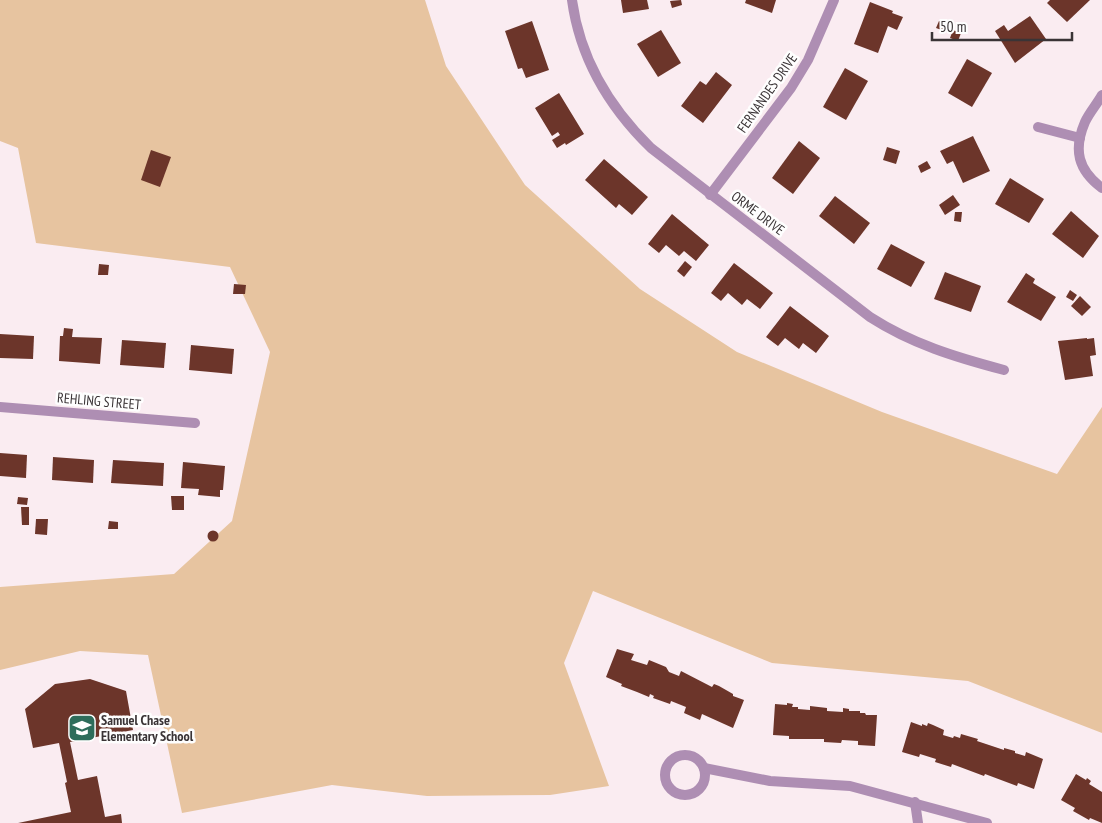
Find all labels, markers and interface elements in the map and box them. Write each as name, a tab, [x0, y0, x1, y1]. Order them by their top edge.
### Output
scale bar	[932, 10, 1072, 42]
text: 50 m	[940, 17, 966, 36]
street label: FERNANDES DRIVE	[733, 50, 801, 136]
street label: ORME DRIVE	[728, 187, 788, 239]
street label: REHLING STREET	[56, 388, 142, 414]
place label: Samuel Chase Elementary School	[101, 711, 194, 745]
school or university icon: Samuel Chase Elementary School	[67, 713, 97, 743]

